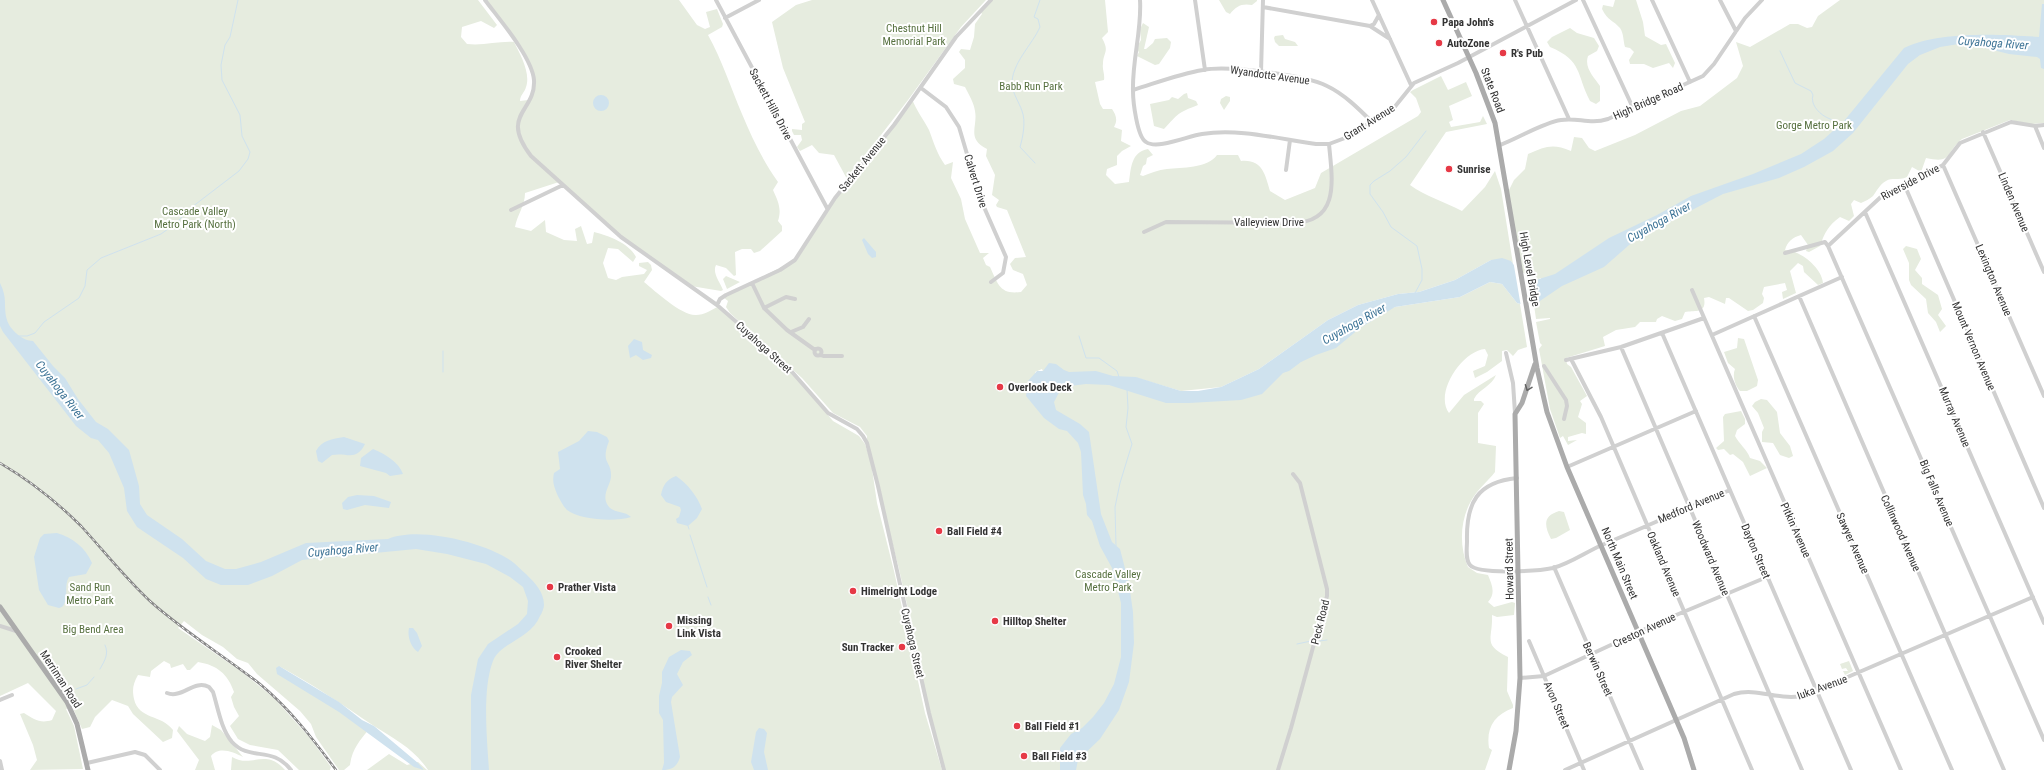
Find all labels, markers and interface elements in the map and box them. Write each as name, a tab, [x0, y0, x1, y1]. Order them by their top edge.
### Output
place label: Papa John's	[1442, 16, 1494, 29]
marker: Papa John's	[1429, 17, 1439, 27]
park label: Chestnut Hill Memorial Park	[882, 22, 946, 48]
water label: Cuyahoga River	[1957, 34, 2029, 52]
place label: AutoZone	[1447, 37, 1489, 50]
marker: AutoZone	[1434, 38, 1444, 48]
place label: R's Pub	[1511, 47, 1544, 60]
marker: R's Pub	[1498, 48, 1508, 58]
street label: Wyandotte Avenue	[1229, 63, 1311, 88]
street label: Sackett Hills Drive	[746, 66, 795, 142]
street label: State Road	[1478, 66, 1507, 115]
park label: Babb Run Park	[999, 80, 1063, 93]
street label: High Bridge Road	[1611, 80, 1685, 123]
street label: Grant Avenue	[1341, 102, 1397, 143]
park label: Gorge Metro Park	[1776, 119, 1852, 132]
street label: Sackett Avenue	[836, 134, 888, 194]
street label: Calvert Drive	[961, 153, 990, 209]
street label: Riverside Drive	[1879, 162, 1942, 203]
place label: Sunrise	[1457, 163, 1490, 176]
marker: Sunrise	[1444, 164, 1454, 174]
street label: Linden Avenue	[1995, 171, 2032, 234]
water label: Cuyahoga River	[1625, 198, 1694, 245]
park label: Cascade Valley Metro Park (North)	[154, 205, 236, 231]
street label: Valleyview Drive	[1234, 216, 1304, 229]
street label: High Level Bridge	[1517, 231, 1542, 307]
street label: Lexington Avenue	[1973, 242, 2015, 318]
water label: Cuyahoga River	[1320, 300, 1389, 347]
street label: Mount Vernon Avenue	[1949, 300, 1998, 392]
street label: Cuyahoga Street	[733, 319, 794, 376]
water label: Cuyahoga River	[33, 358, 88, 423]
place label: Overlook Deck	[1008, 381, 1072, 394]
marker: Overlook Deck	[995, 382, 1005, 392]
one-way arrow	[1525, 385, 1533, 392]
street label: Murray Avenue	[1936, 385, 1973, 449]
street label: Big Falls Avenue	[1917, 458, 1956, 528]
street label: Medford Avenue	[1656, 487, 1726, 526]
street label: Collinwood Avenue	[1878, 493, 1923, 574]
street label: Pitkin Avenue	[1778, 501, 1813, 560]
street label: Sawyer Avenue	[1833, 511, 1872, 576]
street label: Woodward Avenue	[1689, 519, 1732, 598]
street label: Dayton Street	[1738, 522, 1773, 581]
place label: Ball Field #4	[947, 525, 1002, 538]
street label: North Main Street	[1599, 525, 1641, 601]
marker: Ball Field #4	[934, 526, 944, 536]
street label: Oakland Avenue	[1644, 530, 1683, 599]
street label: Howard Street	[1502, 538, 1517, 600]
water label: Cuyahoga River	[307, 540, 379, 560]
park label: Cascade Valley Metro Park	[1075, 568, 1141, 594]
park label: Sand Run Metro Park	[66, 581, 114, 607]
place label: Prather Vista	[558, 581, 616, 594]
marker: Prather Vista	[545, 582, 555, 592]
place label: Himelright Lodge	[861, 585, 937, 598]
marker: Himelright Lodge	[848, 586, 858, 596]
street label: Peck Road	[1309, 598, 1332, 646]
street label: Cuyahoga Street	[898, 607, 927, 679]
street label: Creston Avenue	[1611, 610, 1678, 651]
place label: Missing Link Vista	[677, 614, 721, 640]
place label: Hilltop Shelter	[1003, 615, 1067, 628]
marker: Hilltop Shelter	[990, 616, 1000, 626]
marker: Missing Link Vista	[664, 621, 674, 631]
park label: Big Bend Area	[63, 623, 123, 636]
street label: Berwin Street	[1580, 640, 1615, 698]
place label: Sun Tracker	[842, 641, 894, 654]
marker: Sun Tracker	[897, 642, 907, 652]
place label: Crooked River Shelter	[565, 645, 622, 671]
street label: Merriman Road	[37, 648, 84, 711]
marker: Crooked River Shelter	[552, 652, 562, 662]
street label: Iuka Avenue	[1795, 672, 1849, 703]
street label: Avon Street	[1541, 680, 1572, 731]
place label: Ball Field #1	[1025, 720, 1080, 733]
marker: Ball Field #1	[1012, 721, 1022, 731]
place label: Ball Field #3	[1032, 750, 1087, 763]
marker: Ball Field #3	[1019, 751, 1029, 761]

